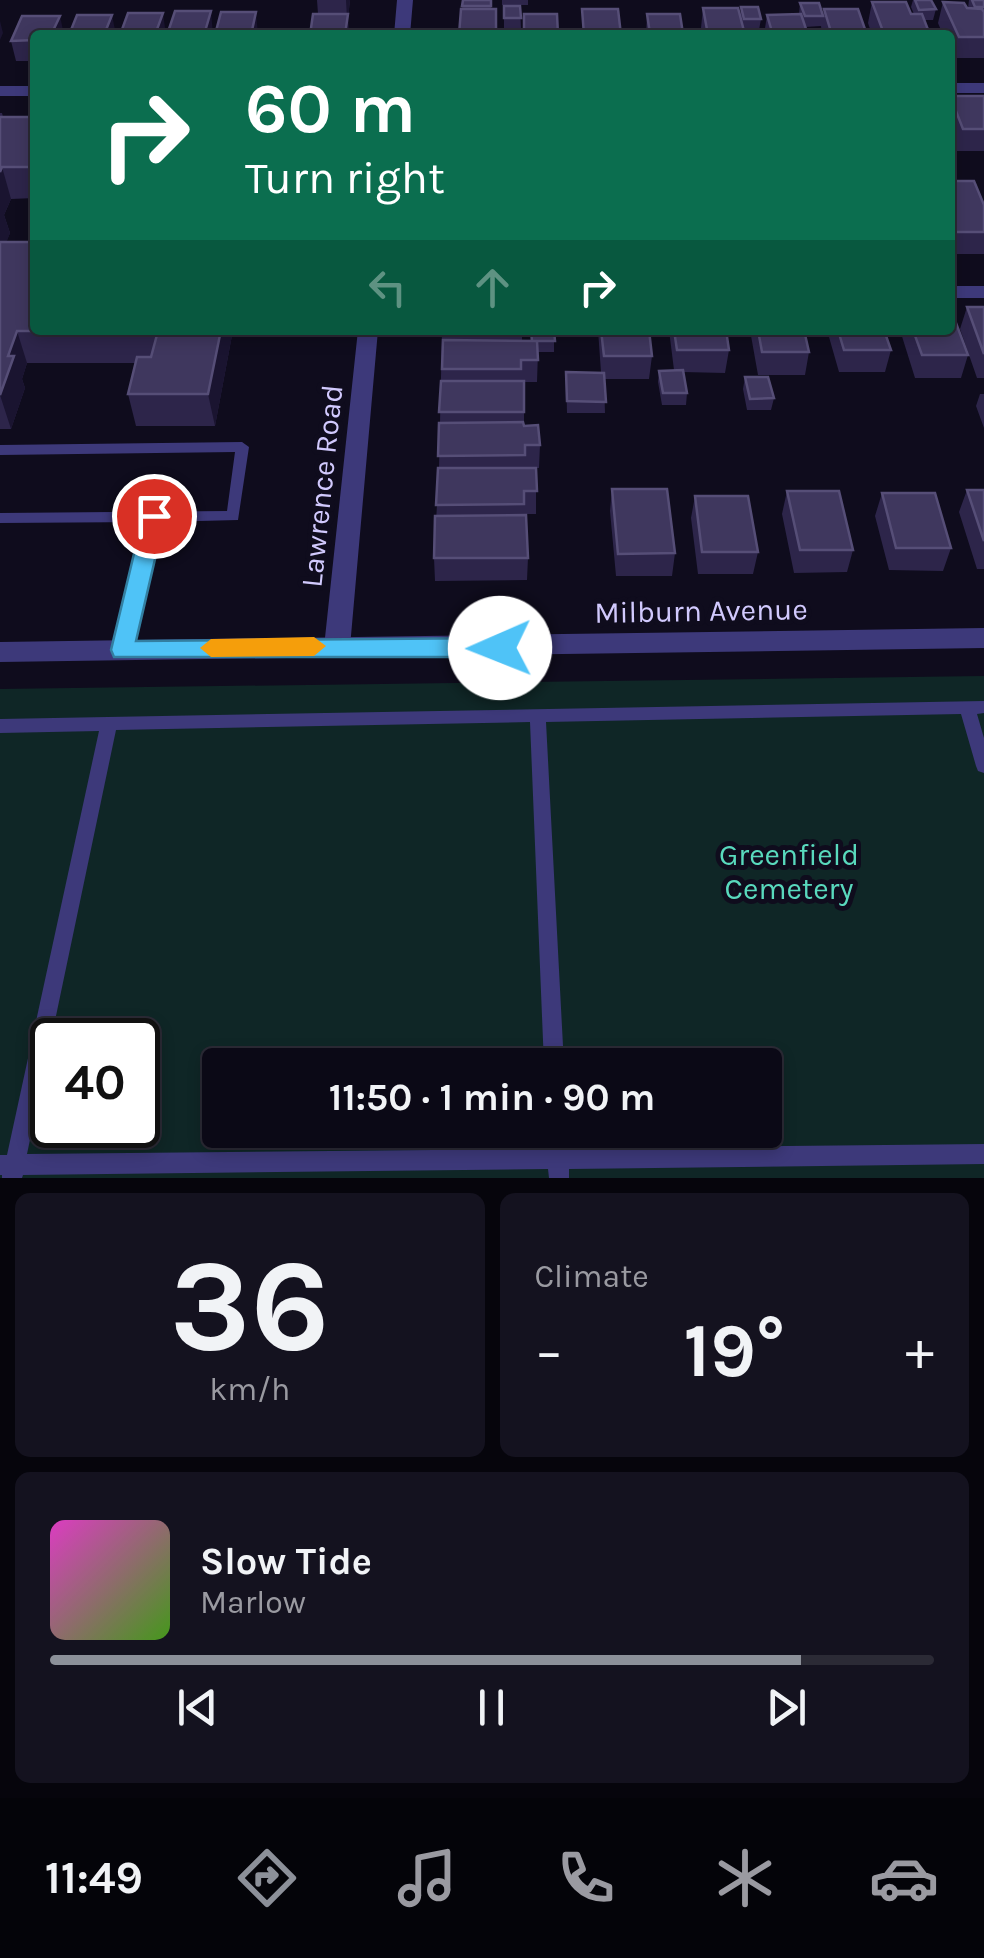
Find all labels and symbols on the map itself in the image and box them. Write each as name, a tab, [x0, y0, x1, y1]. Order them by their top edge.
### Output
street label: Lawrence Road	[293, 383, 351, 589]
pin	[112, 474, 197, 559]
street label: Milburn Avenue	[594, 591, 808, 631]
position arrow	[448, 596, 552, 700]
park label: Greenfield Cemetery	[719, 837, 859, 907]
speed limit sign: 40	[30, 1018, 160, 1148]

